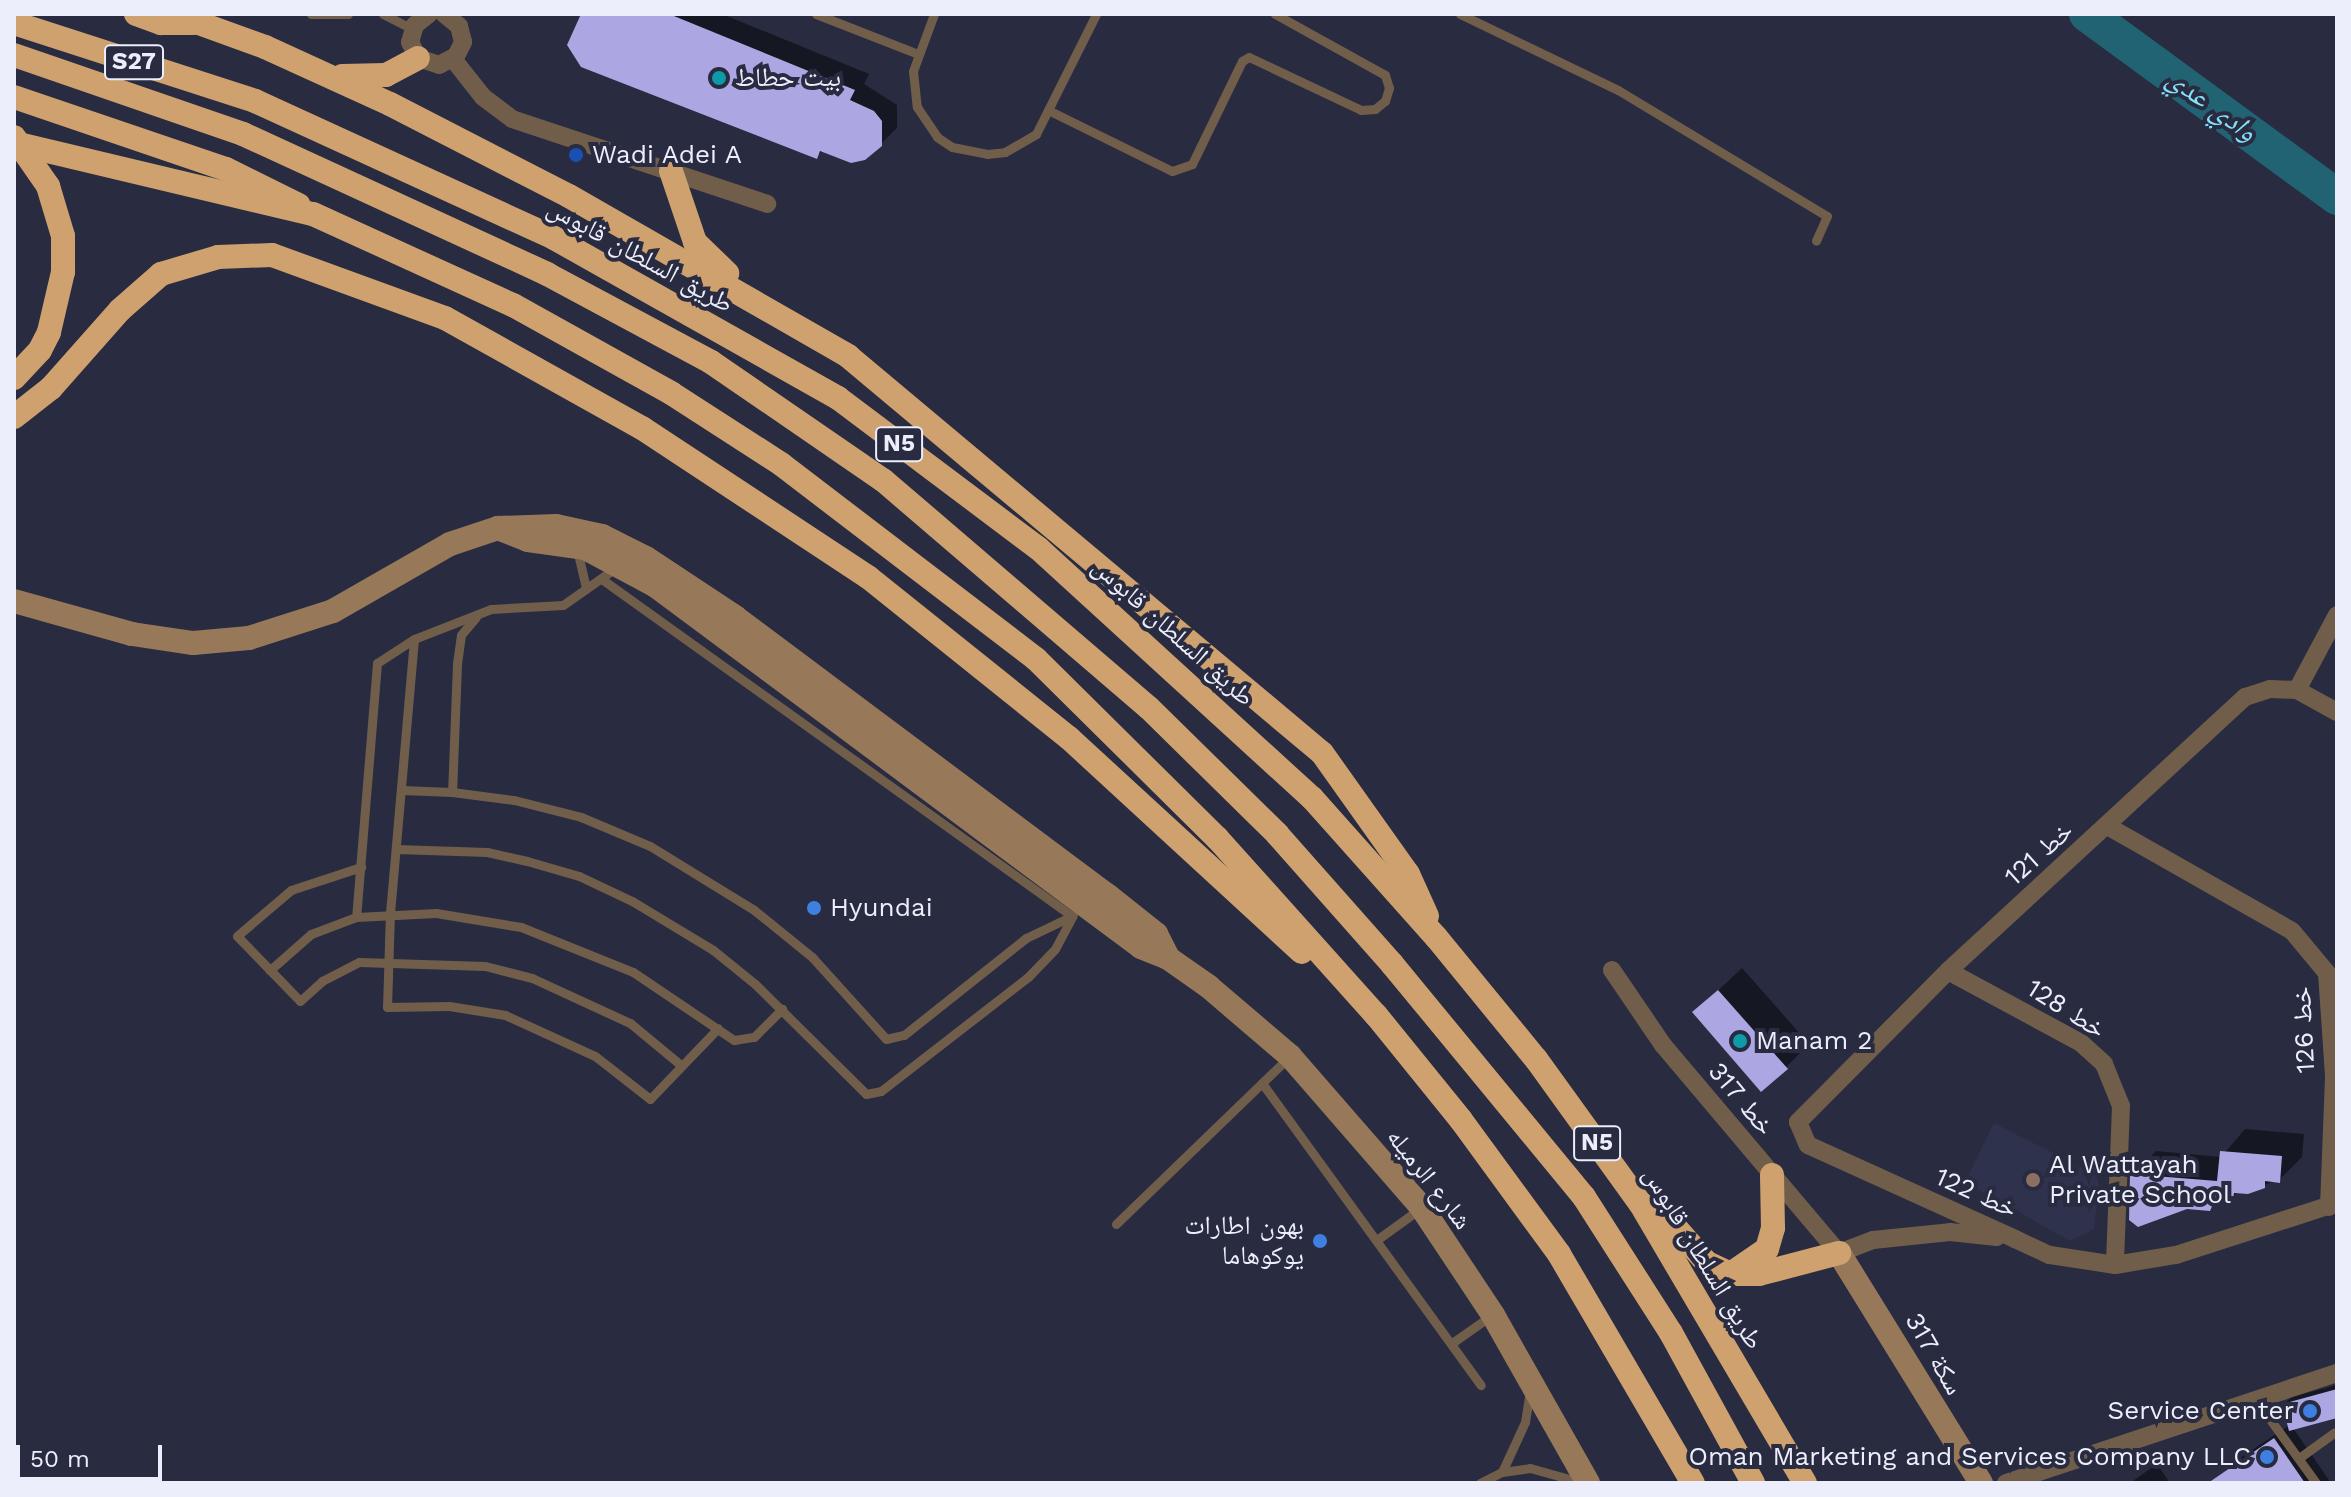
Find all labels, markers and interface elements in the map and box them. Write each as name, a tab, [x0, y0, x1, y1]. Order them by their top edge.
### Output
road number: S27	[104, 42, 164, 82]
water label: وادي عدي	[2161, 61, 2263, 149]
place label: بيت حطاط	[735, 62, 841, 94]
marker: بيت حطاط	[710, 69, 728, 87]
place label: Wadi Adei A	[592, 139, 744, 171]
marker: Wadi Adei A	[567, 146, 585, 164]
street label: طريق السلطان قابوس	[542, 192, 738, 320]
road number: N5	[875, 424, 923, 464]
street label: طريق السلطان قابوس	[1085, 551, 1261, 713]
street label: خط 121	[1998, 815, 2080, 893]
place label: Hyundai	[830, 892, 933, 924]
marker: Hyundai	[805, 899, 823, 917]
street label: خط 128	[2021, 973, 2111, 1045]
street label: خط 126	[2286, 986, 2322, 1074]
place label: Manam 2	[1756, 1025, 1872, 1057]
marker: Manam 2	[1731, 1032, 1749, 1050]
street label: خط 317	[1702, 1056, 1780, 1142]
street label: شارع الرميله	[1380, 1122, 1478, 1236]
road number: N5	[1573, 1123, 1621, 1163]
place label: Al Wattayah Private School	[2049, 1149, 2231, 1210]
street label: طريق السلطان قابوس	[1636, 1161, 1770, 1355]
street label: خط 122	[1930, 1161, 2022, 1225]
marker: Al Wattayah Private School	[2024, 1171, 2042, 1189]
place label: بهون اطارات يوكوهاما	[1184, 1210, 1304, 1272]
marker: بهون اطارات يوكوهاما	[1311, 1232, 1329, 1250]
street label: سكة 317	[1898, 1307, 1970, 1401]
place label: Service Center	[2108, 1395, 2294, 1427]
marker: Service Center	[2301, 1402, 2319, 1420]
scale bar	[20, 1429, 166, 1479]
place label: Oman Marketing and Services Company LLC	[1688, 1441, 2251, 1473]
text: 50 m	[30, 1445, 90, 1473]
marker: Oman Marketing and Services Company LLC	[2258, 1448, 2276, 1466]

